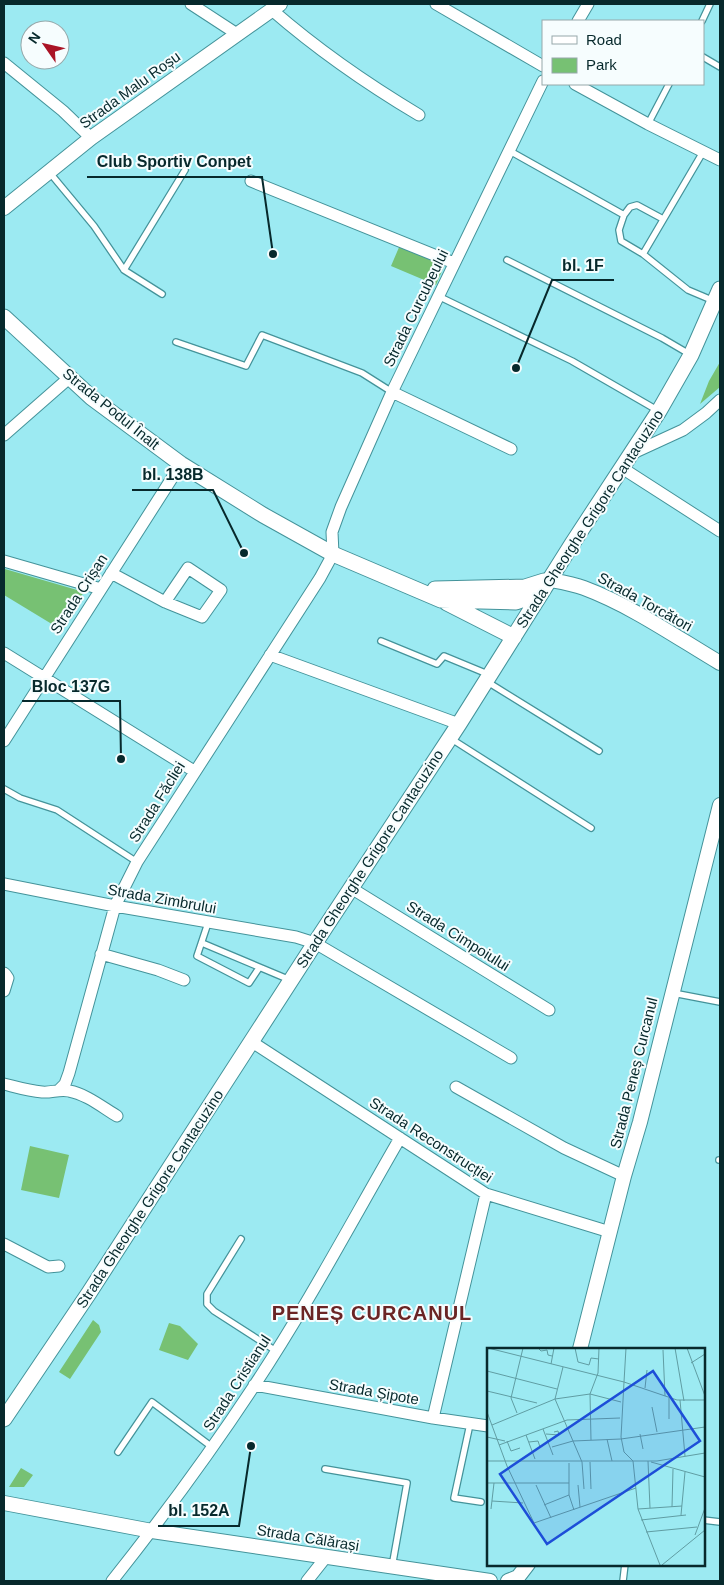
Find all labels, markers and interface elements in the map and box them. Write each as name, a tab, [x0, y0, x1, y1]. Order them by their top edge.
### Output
north arrow	[20, 20, 70, 70]
legend	[542, 20, 704, 85]
text: N	[25, 29, 44, 46]
text: Road	[586, 31, 622, 48]
street label: Strada Malu Roșu	[76, 47, 183, 132]
text: Park	[586, 56, 617, 73]
callout: Club Sportiv Conpet	[87, 146, 262, 177]
text: Club Sportiv Conpet	[97, 153, 252, 170]
street label: Strada Curcubeului	[380, 246, 451, 369]
callout: bl. 1F	[552, 249, 614, 280]
text: bl. 1F	[562, 257, 604, 274]
street label: Strada Podul Înalt	[60, 364, 164, 453]
street label: Strada Gheorghe Grigore Cantacuzino	[513, 406, 667, 631]
callout: bl. 138B	[132, 459, 213, 490]
text: bl. 138B	[142, 466, 204, 483]
street label: Strada Crișan	[46, 551, 111, 637]
street label: Strada Torcători	[595, 569, 696, 635]
callout: Bloc 137G	[22, 670, 120, 701]
text: Bloc 137G	[32, 678, 110, 695]
street label: Strada Gheorghe Grigore Cantacuzino	[293, 746, 447, 971]
street label: Strada Făcliei	[125, 758, 188, 845]
street label: Strada Zimbrului	[106, 881, 218, 916]
street label: Strada Cimpoiului	[404, 897, 513, 974]
street label: Strada Peneș Curcanul	[607, 996, 661, 1150]
street label: Strada Gheorghe Grigore Cantacuzino	[73, 1086, 227, 1311]
street label: Strada Reconstrucției	[367, 1093, 496, 1186]
district label: PENEȘ CURCANUL	[272, 1302, 472, 1324]
street label: Strada Cristianul	[199, 1332, 274, 1434]
inset map	[487, 1348, 704, 1565]
street label: Strada Șipote	[328, 1375, 420, 1408]
callout: bl. 152A	[158, 1495, 239, 1526]
text: bl. 152A	[168, 1502, 230, 1519]
street label: Strada Călărași	[256, 1521, 360, 1554]

